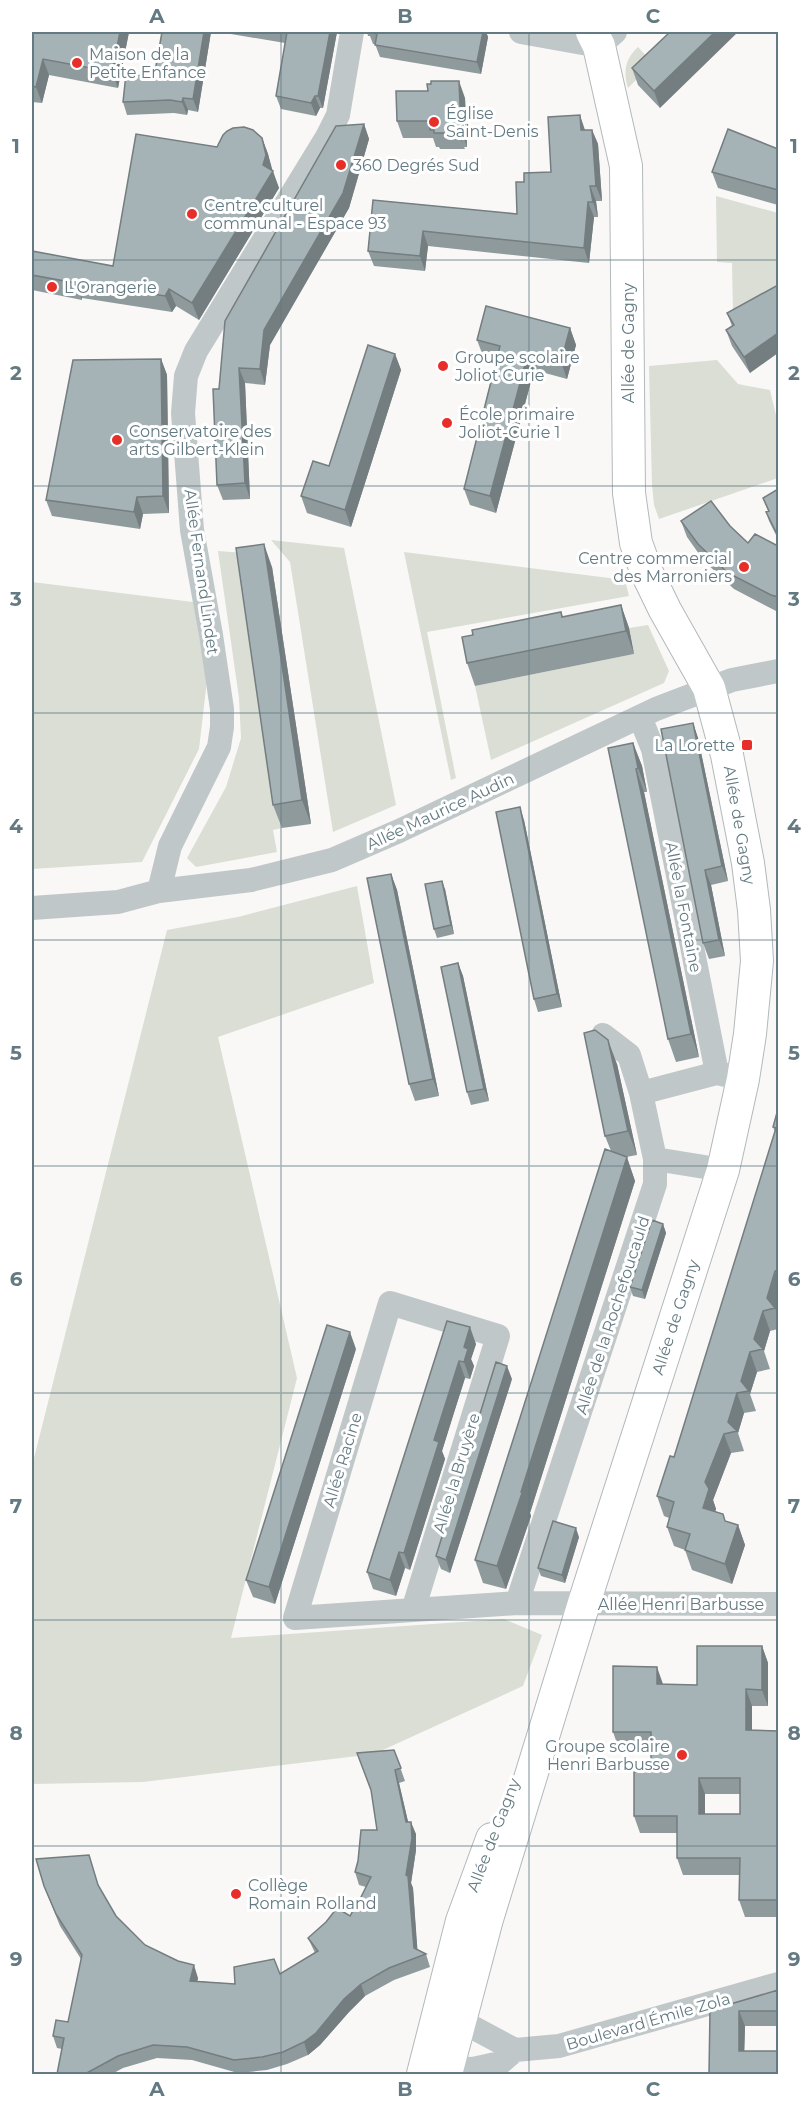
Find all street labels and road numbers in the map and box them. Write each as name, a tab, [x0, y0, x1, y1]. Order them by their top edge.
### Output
street label: Allée de Gagny	[619, 283, 638, 403]
street label: Allée Fernand Lindet	[180, 488, 223, 657]
street label: Allée de Gagny	[720, 764, 759, 886]
street label: Allée Maurice Audin	[363, 769, 517, 854]
street label: Allée la Fontaine	[662, 840, 705, 974]
street label: Allée de la Rochefoucauld	[571, 1213, 654, 1417]
street label: Allée de Gagny	[648, 1257, 703, 1377]
street label: Allée Racine	[319, 1410, 366, 1510]
street label: Allée la Bruyère	[429, 1411, 484, 1536]
street label: Allée Henri Barbusse	[598, 1595, 764, 1614]
street label: Allée de Gagny	[463, 1775, 524, 1895]
street label: Boulevard Émile Zola	[564, 1989, 732, 2054]

